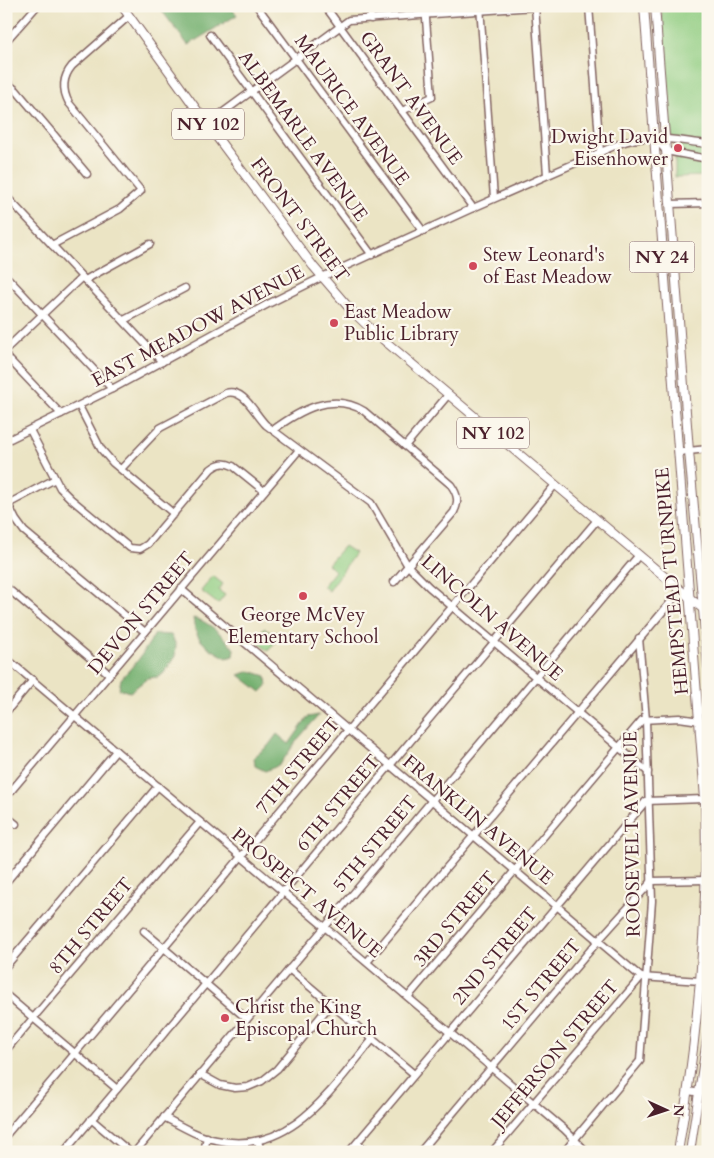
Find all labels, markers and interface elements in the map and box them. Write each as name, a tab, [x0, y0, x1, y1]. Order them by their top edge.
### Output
street label: GRANT AVENUE	[354, 26, 468, 170]
street label: MAURICE AVENUE	[288, 29, 416, 191]
street label: ALBEMARLE AVENUE	[232, 45, 374, 227]
road number: NY 102	[172, 108, 244, 140]
place label: Dwight David Eisenhower	[551, 124, 668, 172]
marker: Dwight David Eisenhower	[672, 142, 684, 154]
street label: FRONT STREET	[245, 152, 355, 288]
place label: Stew Leonard's of East Meadow	[483, 242, 612, 290]
road number: NY 24	[630, 242, 694, 272]
street label: EAST MEADOW AVENUE	[87, 259, 309, 393]
marker: Stew Leonard's of East Meadow	[467, 260, 479, 272]
place label: East Meadow Public Library	[344, 299, 459, 347]
marker: East Meadow Public Library	[328, 317, 340, 329]
road number: NY 102	[457, 418, 529, 448]
street label: HEMPSTEAD TURNPIKE	[649, 466, 695, 696]
street label: DEVON STREET	[82, 546, 200, 680]
street label: LINCOLN AVENUE	[415, 549, 569, 687]
marker: George McVey Elementary School	[297, 590, 309, 602]
place label: George McVey Elementary School	[228, 602, 379, 650]
street label: 7TH STREET	[250, 712, 346, 820]
street label: ROOSEVELT AVENUE	[617, 731, 647, 937]
street label: 6TH STREET	[290, 749, 386, 857]
street label: FRANKLIN AVENUE	[397, 749, 559, 891]
street label: 5TH STREET	[327, 790, 423, 898]
street label: PROSPECT AVENUE	[226, 822, 388, 964]
street label: 3RD STREET	[407, 866, 503, 972]
street label: 8TH STREET	[43, 872, 139, 980]
street label: 2ND STREET	[446, 901, 544, 1011]
street label: 1ST STREET	[495, 934, 587, 1036]
street label: JEFFERSON STREET	[483, 974, 625, 1136]
place label: Christ the King Episcopal Church	[235, 994, 378, 1042]
marker: Christ the King Episcopal Church	[219, 1012, 231, 1024]
north arrow	[642, 1086, 692, 1136]
text: N	[669, 1104, 688, 1117]

